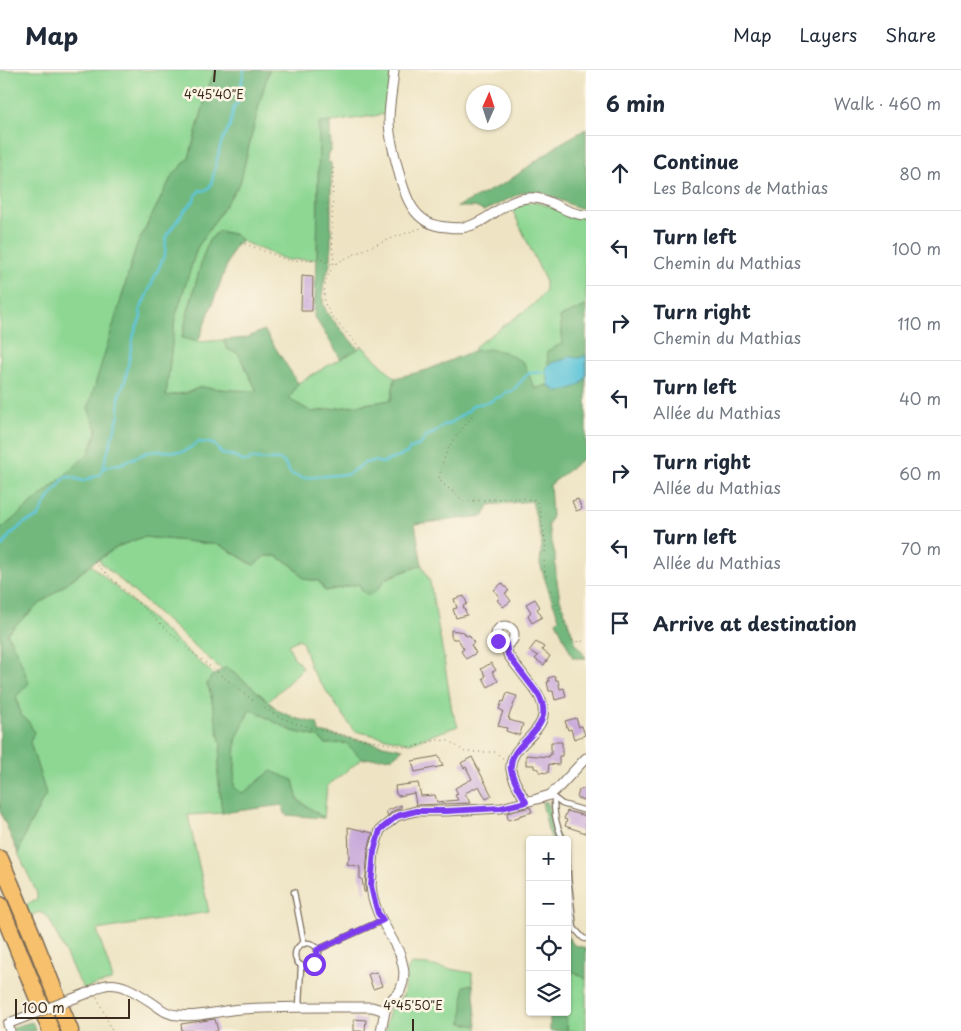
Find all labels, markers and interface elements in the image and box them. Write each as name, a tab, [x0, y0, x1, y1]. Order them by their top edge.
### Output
text: Map	[25, 17, 78, 53]
text: Map	[733, 21, 772, 48]
text: Layers	[800, 21, 857, 48]
text: Share	[885, 21, 936, 48]
text: 4°45'40"E	[184, 85, 244, 103]
north arrow	[466, 85, 511, 130]
text: 6 min	[606, 87, 665, 119]
text: Walk · 460 m	[834, 91, 941, 115]
text: Continue	[653, 147, 739, 175]
icon: ahead	[606, 159, 634, 187]
text: 80 m	[899, 161, 941, 185]
text: Les Balcons de Mathias	[653, 175, 828, 199]
text: Turn left	[653, 222, 737, 250]
icon: left	[606, 234, 634, 262]
text: 100 m	[892, 236, 941, 260]
text: Chemin du Mathias	[653, 250, 801, 274]
text: Turn right	[653, 297, 751, 325]
icon: right	[606, 309, 634, 337]
text: 110 m	[898, 311, 941, 335]
text: Chemin du Mathias	[653, 325, 801, 349]
text: Turn left	[653, 372, 737, 400]
icon: left	[606, 384, 634, 412]
text: 40 m	[899, 386, 941, 410]
text: Allée du Mathias	[653, 400, 781, 424]
text: Turn right	[653, 447, 751, 475]
icon: right	[606, 459, 634, 487]
text: 60 m	[899, 461, 941, 485]
text: Allée du Mathias	[653, 475, 781, 499]
text: Turn left	[653, 522, 737, 550]
icon: left	[606, 534, 634, 562]
text: 70 m	[901, 536, 941, 560]
text: Allée du Mathias	[653, 550, 781, 574]
icon: arrive	[606, 609, 634, 637]
text: Arrive at destination	[653, 609, 857, 637]
route end	[487, 630, 510, 653]
map controls	[526, 836, 571, 1016]
button: +	[526, 836, 571, 881]
button: −	[526, 881, 571, 926]
button: locate	[526, 926, 571, 971]
route start	[303, 953, 326, 976]
button: layers	[526, 971, 571, 1016]
scale bar	[15, 996, 130, 1019]
text: 4°45'50"E	[383, 996, 443, 1014]
text: 100 m	[22, 997, 65, 1018]

